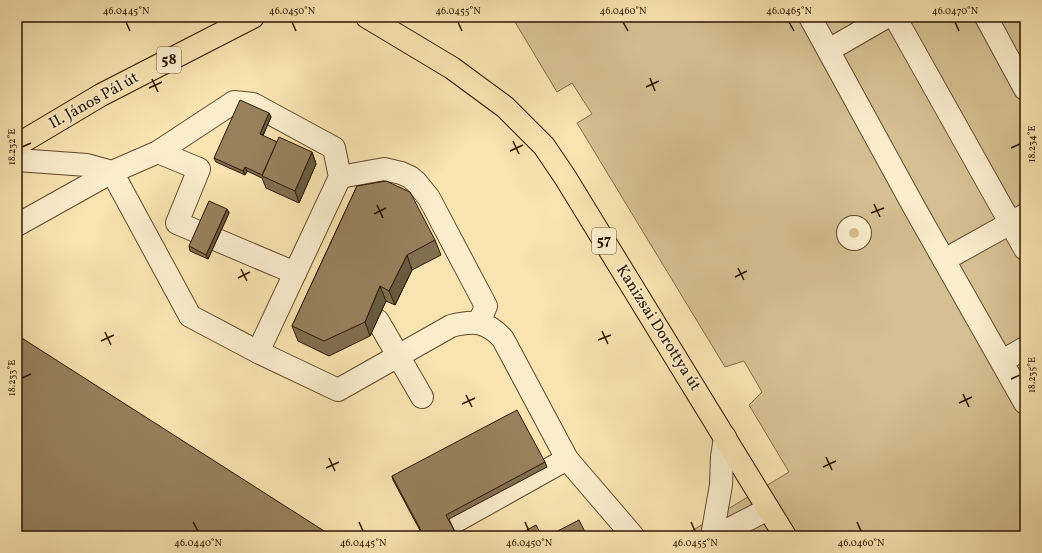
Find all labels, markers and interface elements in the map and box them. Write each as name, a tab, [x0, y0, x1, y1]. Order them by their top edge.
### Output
text: 46.0445°N	[103, 4, 150, 18]
text: 46.0450°N	[269, 4, 316, 18]
text: 46.0455°N	[435, 4, 481, 18]
text: 46.0460°N	[600, 4, 647, 18]
text: 46.0465°N	[766, 4, 813, 18]
text: 46.0470°N	[932, 4, 979, 18]
road number: 58	[157, 47, 181, 73]
street label: II. János Pál út	[45, 67, 143, 135]
text: 18.234°E	[1025, 126, 1039, 162]
text: 18.232°E	[5, 129, 19, 165]
road number: 57	[592, 228, 616, 254]
street label: Kanizsai Dorottya út	[610, 261, 706, 396]
text: 18.235°E	[1025, 357, 1039, 393]
text: 18.233°E	[5, 360, 19, 396]
text: 46.0440°N	[174, 536, 222, 550]
text: 46.0445°N	[340, 536, 387, 550]
text: 46.0450°N	[506, 536, 553, 550]
text: 46.0455°N	[672, 536, 718, 550]
text: 46.0460°N	[838, 536, 885, 550]

